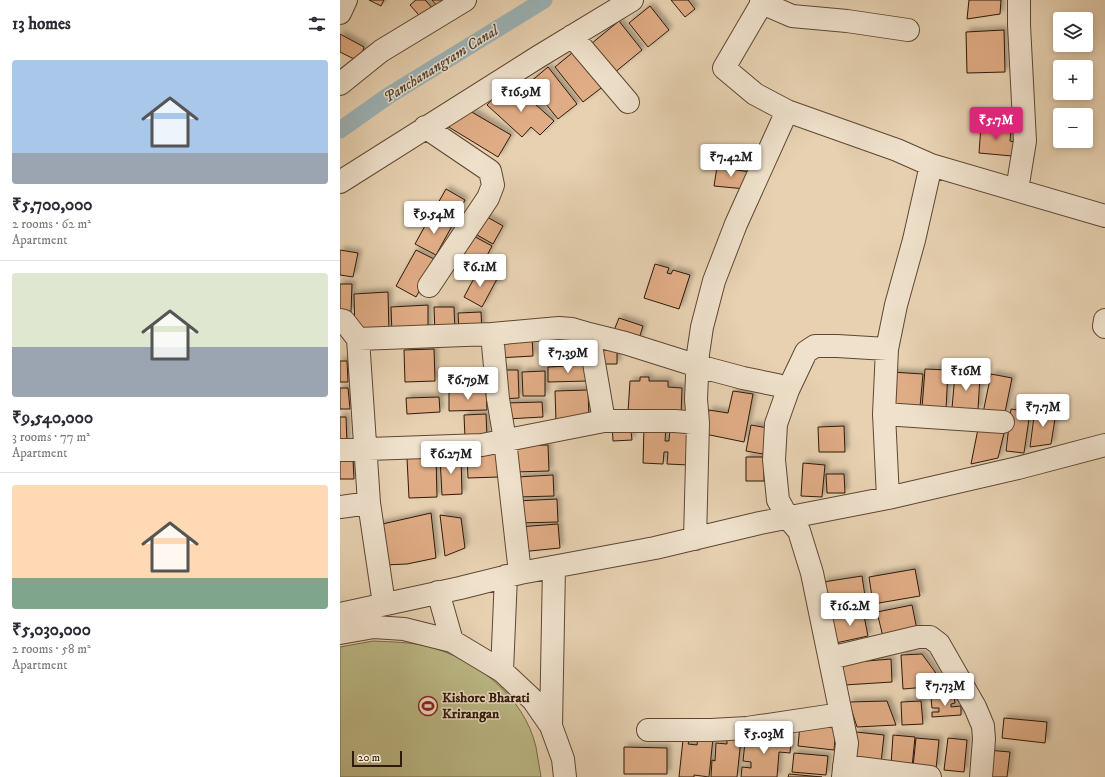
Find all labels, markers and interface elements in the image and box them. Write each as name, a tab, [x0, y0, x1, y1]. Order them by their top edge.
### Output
map controls	[1053, 12, 1093, 148]
button: layers	[1053, 12, 1093, 52]
text: 13 homes	[12, 13, 71, 35]
icon: filters	[306, 13, 328, 35]
water label: Panchanangram Canal	[380, 20, 504, 107]
button: +	[1053, 60, 1093, 100]
pin: ₹16.9M	[488, 79, 554, 113]
text: ₹16.9M	[501, 84, 541, 100]
icon: home	[134, 86, 206, 158]
pin: ₹5.7M	[968, 107, 1024, 141]
button: −	[1053, 108, 1093, 148]
text: ₹5.7M	[979, 112, 1013, 128]
pin: ₹7.42M	[698, 144, 764, 178]
text: ₹7.42M	[709, 149, 753, 165]
text: ₹5,700,000	[12, 194, 92, 216]
pin: ₹9.54M	[401, 201, 467, 235]
text: ₹9.54M	[413, 206, 455, 222]
text: 2 rooms · 62 m²	[12, 216, 91, 232]
text: Apartment	[12, 232, 67, 248]
pin: ₹6.1M	[452, 254, 508, 288]
text: ₹6.1M	[463, 259, 497, 275]
icon: home	[134, 299, 206, 371]
pin: ₹7.39M	[535, 340, 601, 374]
text: ₹7.39M	[548, 345, 588, 361]
pin: ₹16M	[942, 358, 990, 392]
text: ₹16M	[951, 363, 981, 379]
pin: ₹6.79M	[435, 367, 501, 401]
text: ₹6.79M	[447, 372, 489, 388]
pin: ₹7.7M	[1015, 394, 1071, 428]
text: ₹7.7M	[1025, 399, 1061, 415]
text: ₹9,540,000	[12, 407, 93, 429]
text: 3 rooms · 77 m²	[12, 429, 90, 445]
pin: ₹6.27M	[418, 441, 484, 475]
text: Apartment	[12, 445, 67, 461]
text: ₹6.27M	[430, 446, 472, 462]
icon: home	[134, 511, 206, 583]
pin: ₹16.2M	[817, 593, 883, 627]
text: ₹16.2M	[830, 598, 870, 614]
text: ₹5,030,000	[12, 619, 91, 641]
text: 2 rooms · 58 m²	[12, 641, 91, 657]
text: Apartment	[12, 657, 67, 673]
pin: ₹7.73M	[912, 673, 978, 707]
text: ₹7.73M	[925, 678, 965, 694]
place label: Kishore Bharati Krirangan	[442, 689, 530, 723]
sports icon: Kishore Bharati Krirangan	[417, 695, 439, 717]
pin: ₹5.03M	[731, 721, 797, 755]
text: ₹5.03M	[744, 726, 784, 742]
scale bar	[352, 749, 402, 768]
text: 20 m	[358, 751, 380, 765]

